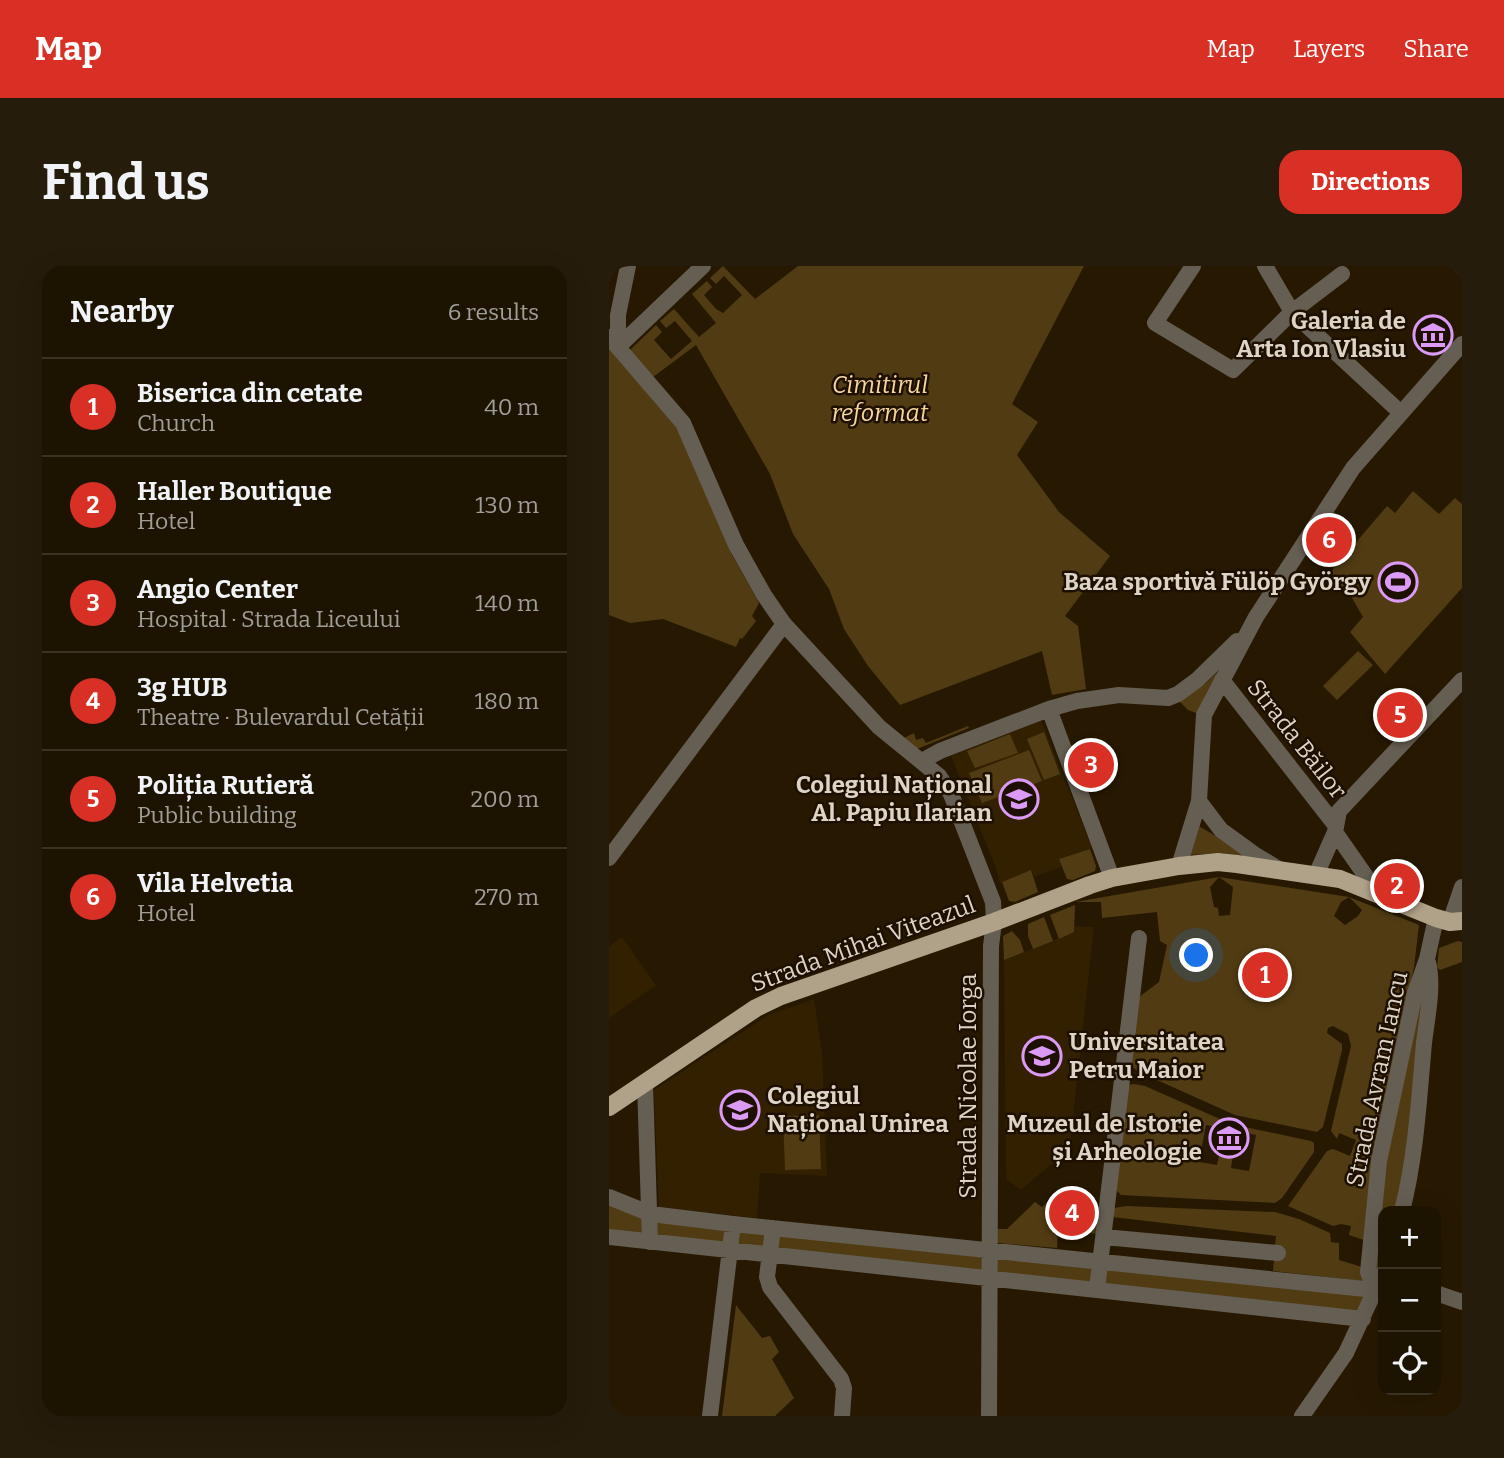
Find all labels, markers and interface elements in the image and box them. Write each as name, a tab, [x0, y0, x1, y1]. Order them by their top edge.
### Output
text: Map	[35, 29, 102, 69]
text: Map	[1207, 35, 1255, 63]
text: Layers	[1293, 35, 1365, 63]
text: Share	[1403, 35, 1469, 63]
button: Directions	[1279, 150, 1462, 214]
text: Find us	[42, 153, 210, 212]
text: Nearby	[70, 294, 174, 330]
text: 6 results	[448, 298, 539, 326]
place label: Galeria de Arta Ion Vlasiu	[1236, 307, 1406, 363]
museum icon: Galeria de Arta Ion Vlasiu	[1412, 314, 1454, 356]
park label: Cimitirul reformat	[832, 371, 929, 427]
text: Biserica din cetate	[137, 378, 363, 409]
text: 1	[88, 393, 98, 421]
text: 40 m	[484, 393, 539, 421]
text: Church	[137, 409, 215, 437]
text: Haller Boutique	[137, 476, 332, 507]
text: 2	[87, 491, 99, 519]
text: 130 m	[475, 491, 539, 519]
text: Hotel	[137, 507, 195, 535]
pin: 6	[1306, 514, 1352, 566]
sports icon: Baza sportivă Fülöp György	[1377, 561, 1419, 603]
place label: Baza sportivă Fülöp György	[1064, 568, 1372, 596]
text: Angio Center	[137, 574, 298, 605]
text: 3	[86, 589, 100, 617]
text: 140 m	[475, 589, 539, 617]
text: Hospital · Strada Liceului	[137, 605, 401, 633]
text: 3g HUB	[137, 672, 228, 703]
street label: Strada Băilor	[1242, 674, 1353, 805]
text: 4	[86, 687, 100, 715]
text: 180 m	[475, 687, 539, 715]
pin: 5	[1377, 689, 1423, 741]
text: Theatre · Bulevardul Cetății	[137, 703, 424, 731]
pin: 3	[1068, 739, 1114, 791]
text: Poliția Rutieră	[137, 770, 314, 801]
place label: Colegiul Național Al. Papiu Ilarian	[796, 771, 993, 827]
school or university icon: Colegiul Național Al. Papiu Ilarian	[998, 778, 1040, 820]
text: 5	[87, 785, 99, 813]
text: 200 m	[470, 785, 539, 813]
text: Public building	[137, 801, 297, 829]
pin: 2	[1374, 860, 1420, 912]
text: Vila Helvetia	[137, 868, 293, 899]
text: 6	[86, 883, 100, 911]
text: 270 m	[474, 883, 539, 911]
street label: Strada Mihai Viteazul	[747, 890, 979, 998]
text: Hotel	[137, 899, 195, 927]
your location	[1179, 938, 1213, 972]
pin: 1	[1242, 949, 1288, 1001]
street label: Strada Avram Iancu	[1340, 968, 1414, 1189]
street label: Strada Nicolae Iorga	[954, 973, 982, 1199]
place label: Universitatea Petru Maior	[1069, 1028, 1225, 1084]
school or university icon: Universitatea Petru Maior	[1021, 1035, 1063, 1077]
place label: Colegiul Național Unirea	[767, 1082, 949, 1140]
school or university icon: Colegiul Național Unirea	[719, 1089, 761, 1131]
place label: Muzeul de Istorie și Arheologie	[1007, 1110, 1202, 1168]
museum icon: Muzeul de Istorie și Arheologie	[1208, 1117, 1250, 1159]
pin: 4	[1049, 1187, 1095, 1239]
map controls	[1378, 1206, 1441, 1395]
button: +	[1378, 1206, 1441, 1269]
button: −	[1378, 1269, 1441, 1332]
button: locate	[1378, 1332, 1441, 1395]

